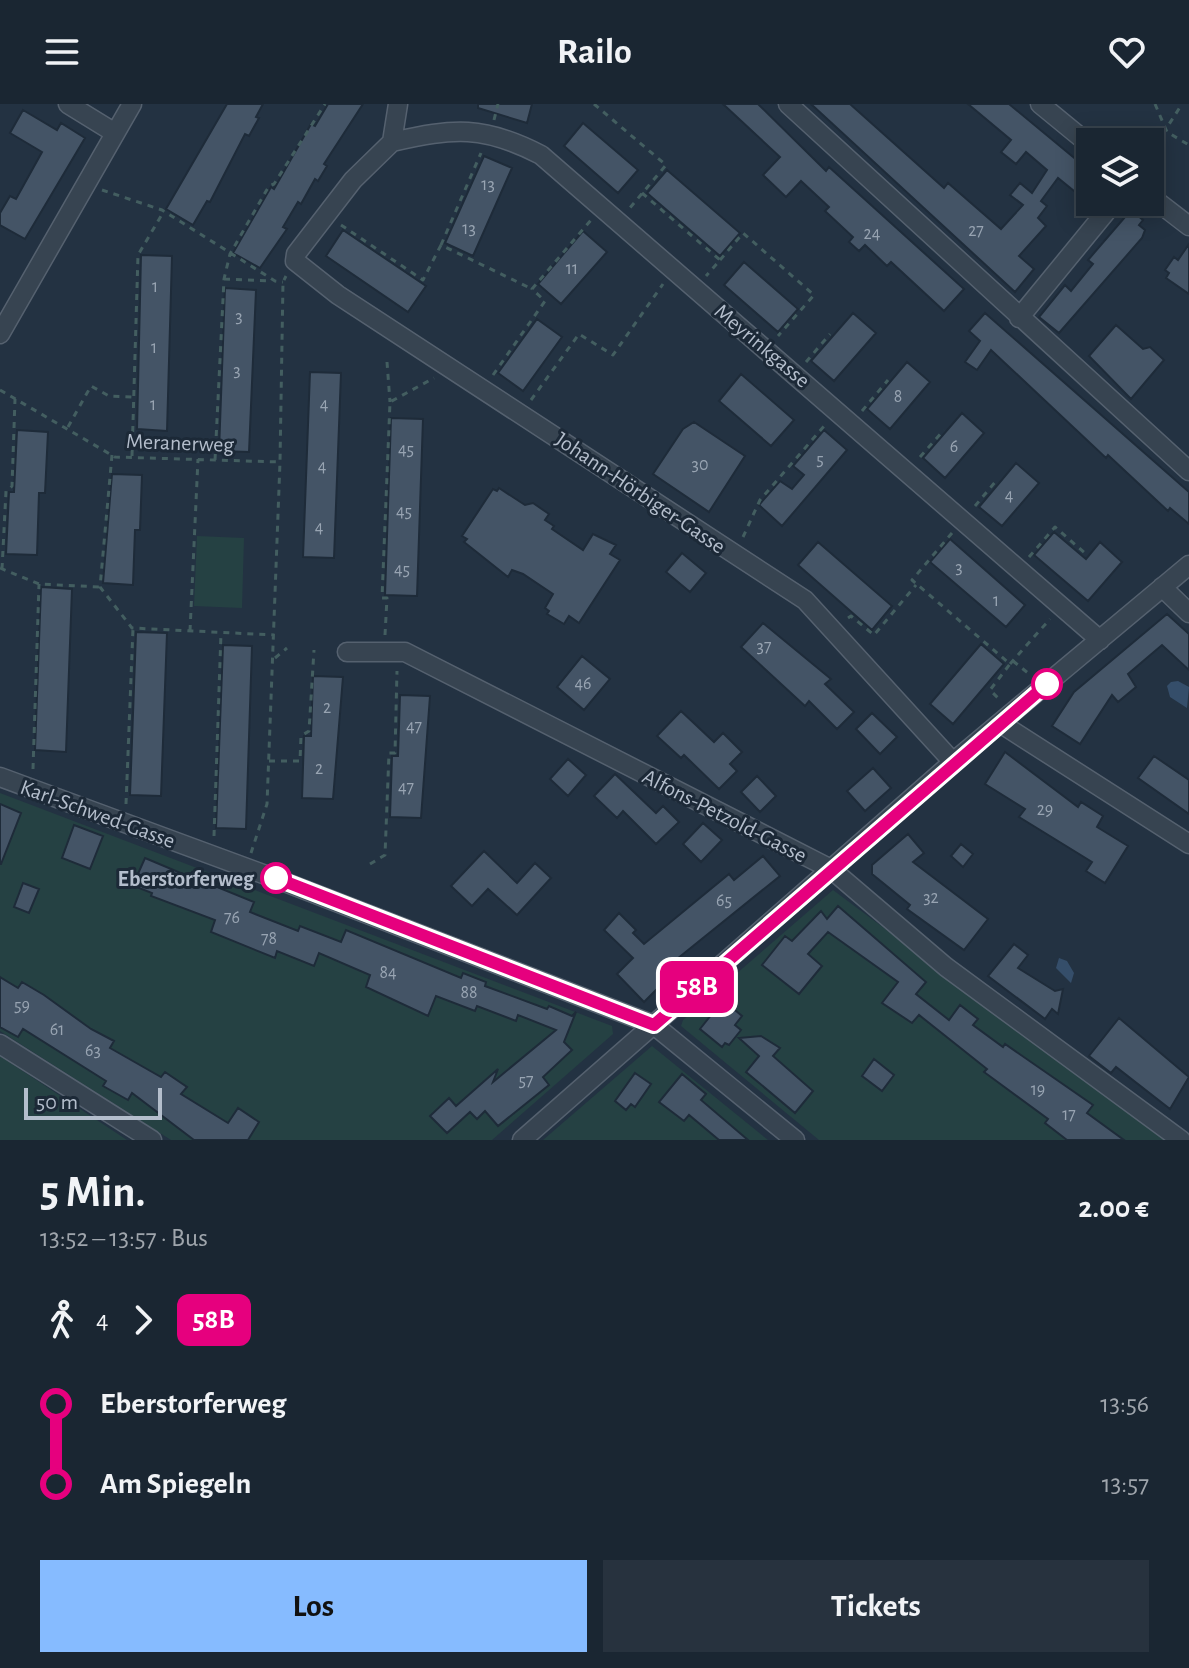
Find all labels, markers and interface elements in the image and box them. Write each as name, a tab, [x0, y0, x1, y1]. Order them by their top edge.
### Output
icon: menu	[40, 30, 84, 74]
icon: heart	[1105, 30, 1149, 74]
text: Railo	[557, 34, 632, 70]
map controls	[1076, 128, 1164, 216]
button: layers	[1076, 128, 1164, 216]
house number: 13	[481, 176, 495, 194]
house number: 13	[462, 220, 476, 238]
house number: 27	[968, 222, 984, 240]
house number: 24	[864, 225, 881, 243]
house number: 11	[566, 260, 578, 278]
house number: 1	[152, 278, 158, 296]
street label: Meyrinkgasse	[711, 300, 814, 392]
house number: 3	[235, 308, 243, 326]
house number: 1	[151, 339, 157, 357]
house number: 3	[233, 362, 241, 380]
house number: 8	[894, 388, 902, 406]
house number: 1	[150, 396, 156, 414]
house number: 4	[320, 396, 329, 414]
street label: Johann-Hörbiger-Gasse	[552, 428, 729, 558]
street label: Meranerweg	[126, 430, 235, 456]
house number: 6	[950, 438, 958, 456]
house number: 45	[398, 441, 414, 459]
house number: 5	[816, 451, 824, 469]
house number: 30	[692, 456, 708, 474]
house number: 4	[318, 458, 327, 476]
house number: 4	[1005, 487, 1014, 505]
house number: 45	[396, 503, 412, 521]
house number: 4	[315, 519, 324, 537]
house number: 3	[955, 559, 963, 577]
house number: 45	[394, 561, 410, 579]
house number: 1	[993, 592, 999, 610]
house number: 37	[757, 638, 771, 656]
unlabelled marker	[1032, 669, 1062, 699]
house number: 46	[574, 675, 592, 693]
house number: 2	[323, 699, 331, 717]
house number: 47	[406, 718, 422, 736]
house number: 2	[315, 760, 323, 778]
street label: Alfons-Petzold-Gasse	[639, 765, 810, 867]
street label: Karl-Schwed-Gasse	[17, 776, 178, 852]
house number: 47	[398, 779, 414, 797]
house number: 29	[1037, 801, 1053, 819]
marker: Eberstorferweg	[261, 863, 291, 893]
place label: Eberstorferweg	[117, 868, 255, 890]
house number: 32	[923, 889, 939, 907]
house number: 65	[716, 892, 732, 910]
house number: 76	[224, 909, 240, 927]
house number: 78	[261, 930, 277, 948]
line badge: 58B	[651, 961, 743, 1013]
house number: 84	[379, 964, 397, 982]
text: 58B	[676, 973, 718, 1001]
house number: 88	[460, 984, 478, 1002]
house number: 59	[14, 997, 30, 1015]
house number: 61	[50, 1021, 64, 1039]
house number: 63	[85, 1042, 101, 1060]
house number: 57	[518, 1072, 534, 1090]
house number: 19	[1031, 1081, 1045, 1099]
scale bar	[24, 1084, 162, 1120]
text: 50 m	[36, 1091, 78, 1113]
house number: 17	[1062, 1106, 1076, 1124]
text: 5 Min.	[40, 1171, 146, 1215]
text: 2.00 €	[1078, 1193, 1149, 1223]
text: 13:52 – 13:57 · Bus	[40, 1225, 208, 1251]
icon: walk	[40, 1298, 84, 1342]
icon: forward	[121, 1298, 165, 1342]
text: 58B	[193, 1306, 235, 1334]
text: 4	[96, 1307, 109, 1333]
text: Eberstorferweg	[100, 1389, 286, 1419]
text: 13:56	[1100, 1391, 1149, 1417]
text: Am Spiegeln	[100, 1469, 251, 1499]
text: 13:57	[1102, 1471, 1149, 1497]
button: Los	[40, 1560, 587, 1652]
button: Tickets	[603, 1560, 1149, 1652]

